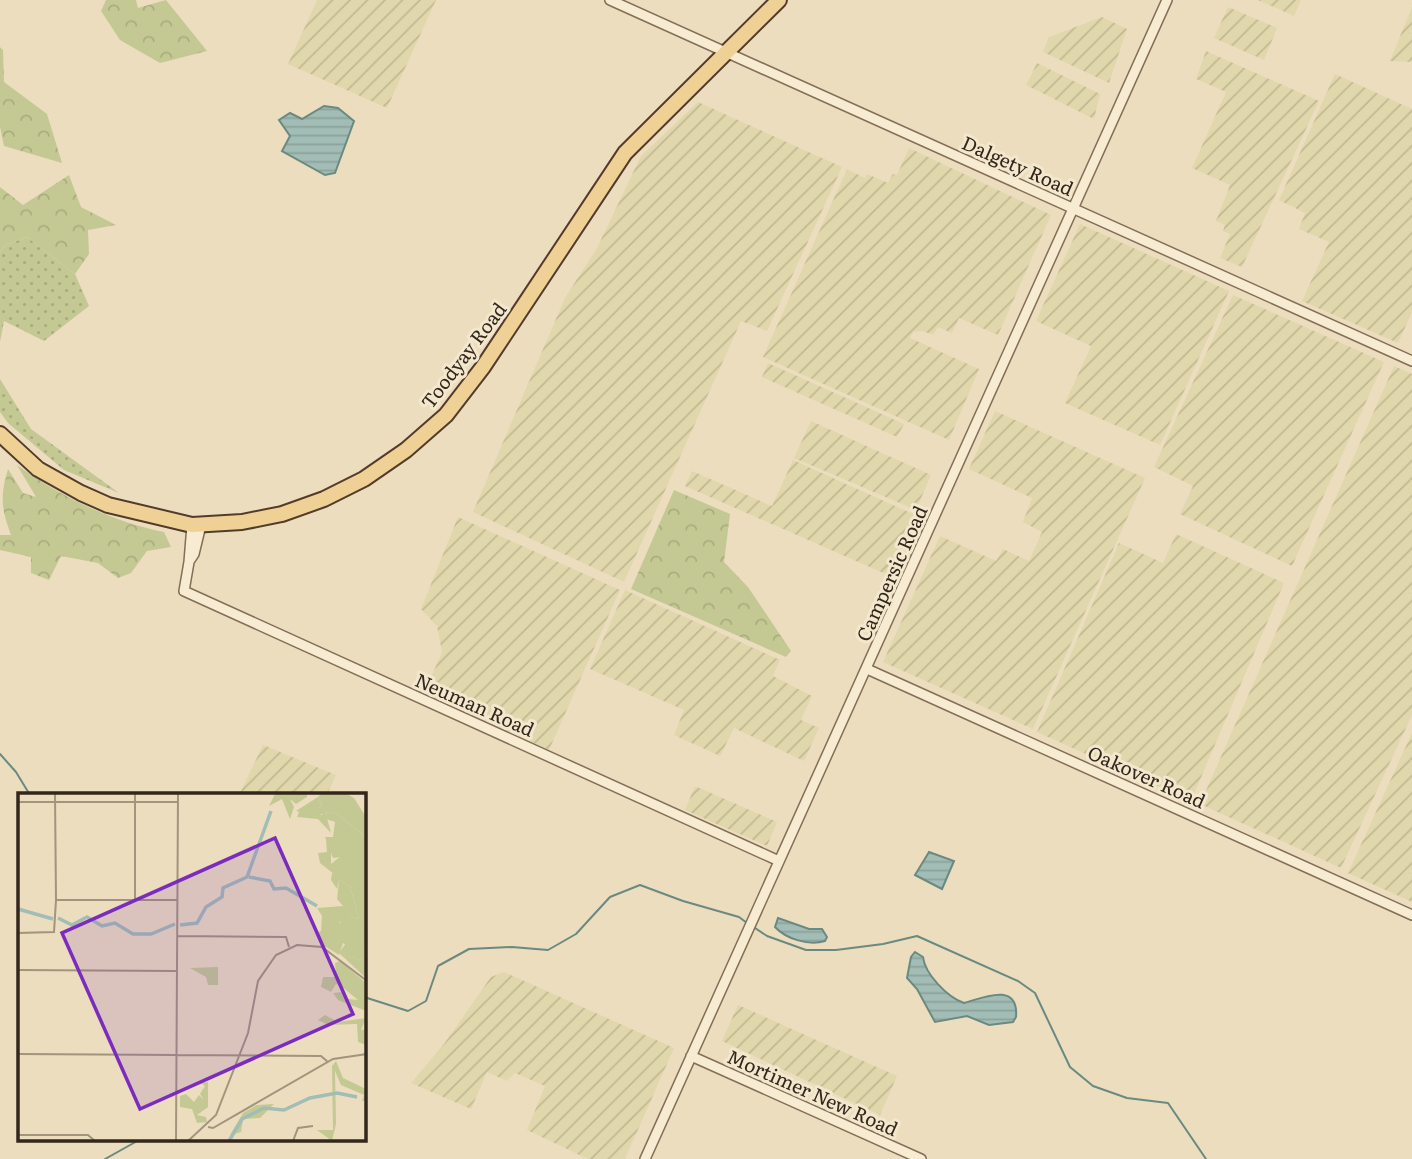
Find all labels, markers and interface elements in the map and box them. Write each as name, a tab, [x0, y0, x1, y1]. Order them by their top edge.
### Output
street label: Dalgety Road	[958, 128, 1079, 202]
street label: Toodyay Road	[414, 296, 513, 414]
street label: Campersic Road	[849, 500, 934, 645]
street label: Neuman Road	[411, 665, 539, 743]
street label: Oakover Road	[1084, 738, 1211, 815]
inset map	[18, 793, 366, 1142]
street label: Mortimer New Road	[723, 1042, 903, 1142]

